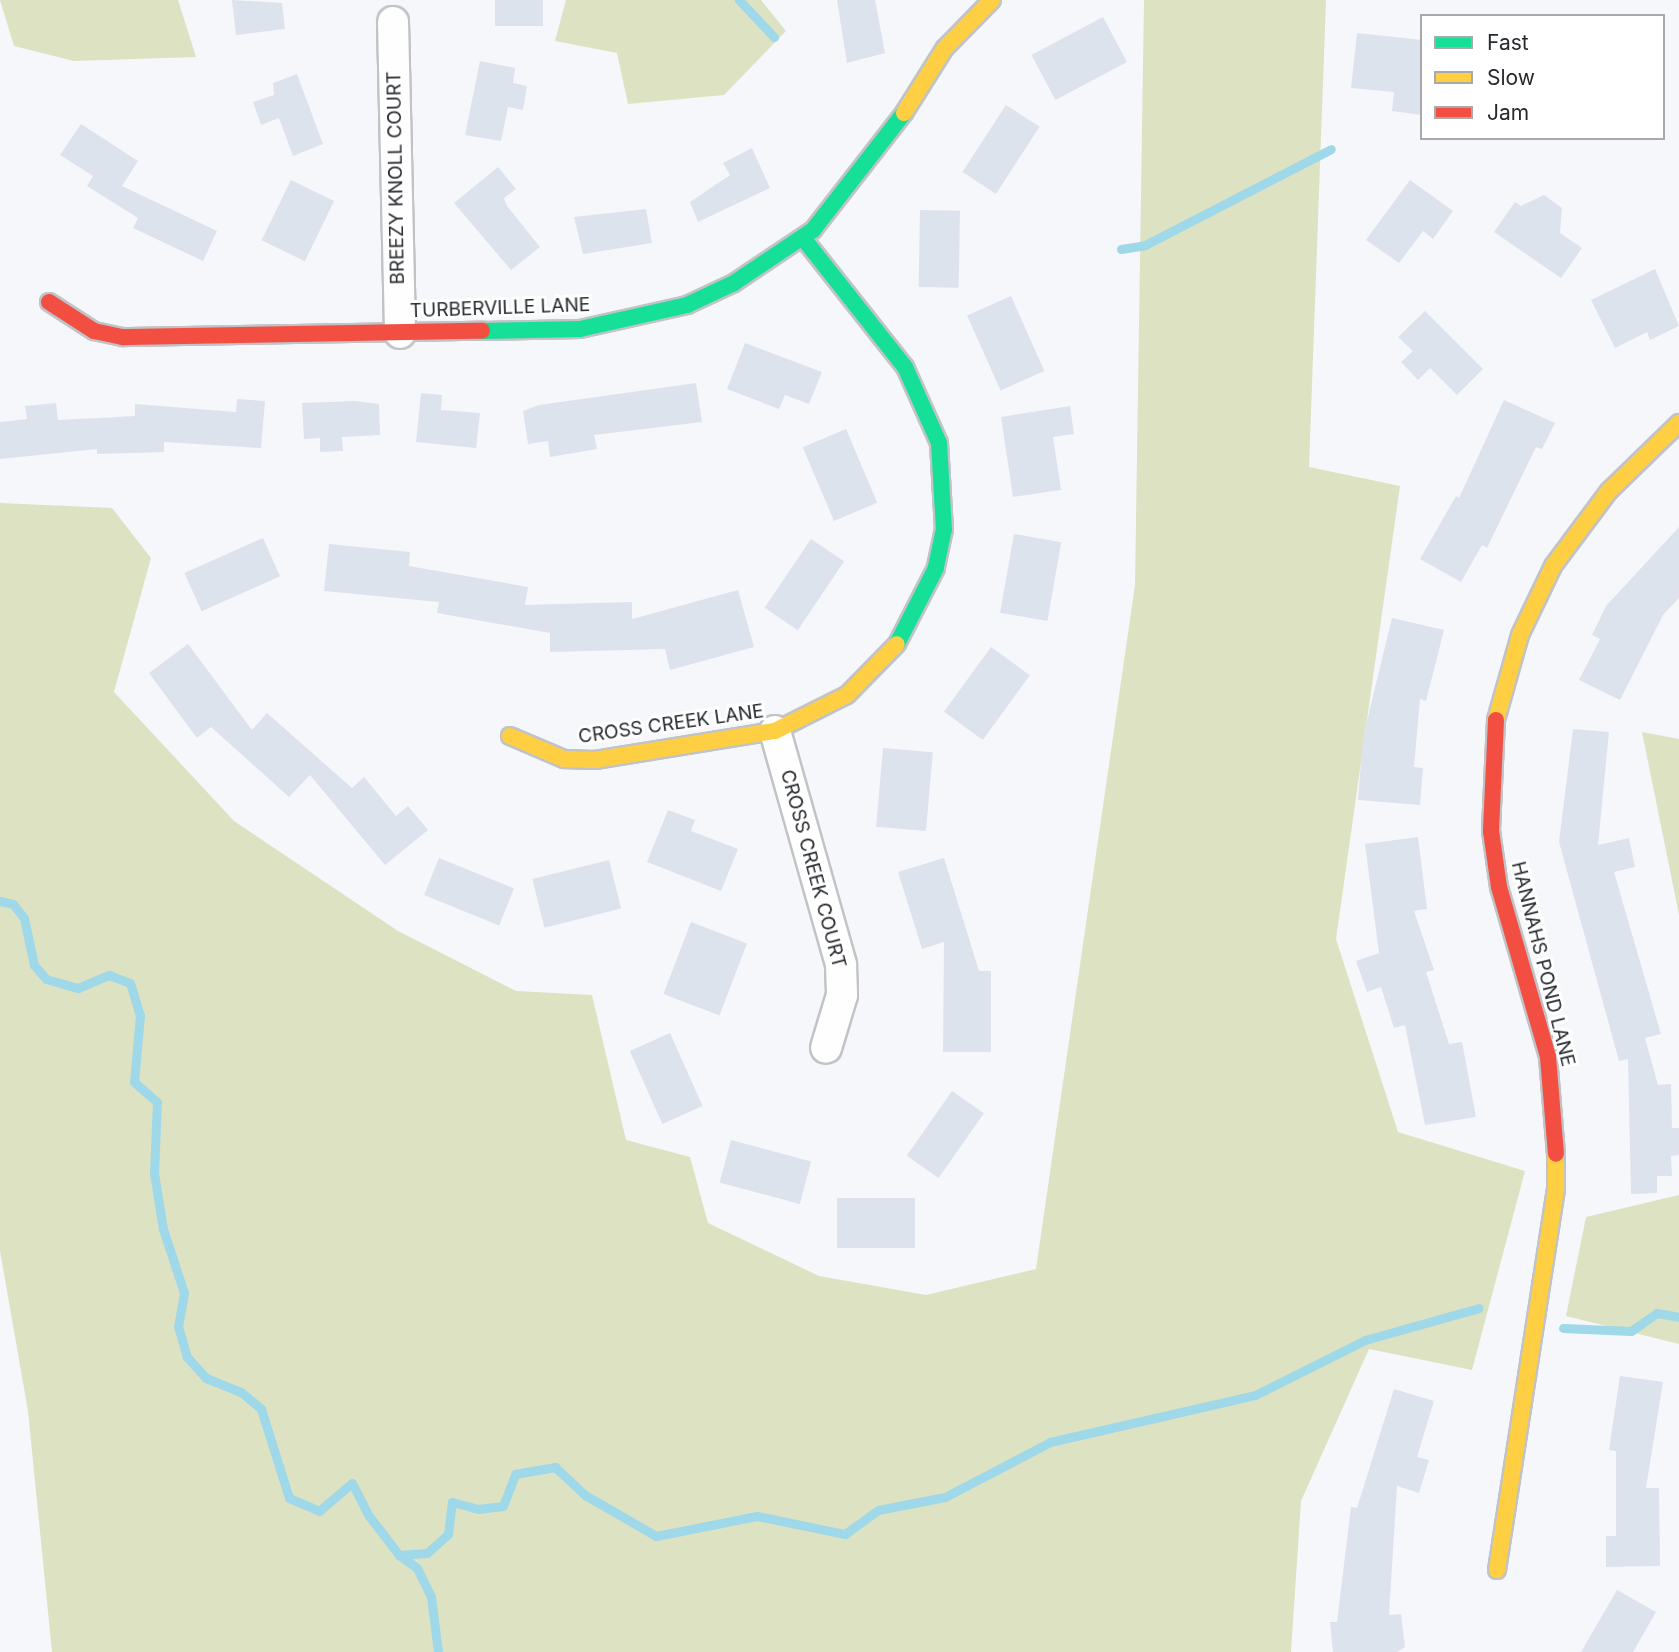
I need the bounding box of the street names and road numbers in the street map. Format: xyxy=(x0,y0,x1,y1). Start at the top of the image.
street label: BREEZY KNOLL COURT xyxy=(383,71,409,285)
street label: TURBERVILLE LANE xyxy=(409,293,591,323)
street label: CROSS CREEK LANE xyxy=(577,700,765,748)
street label: CROSS CREEK COURT xyxy=(776,767,850,971)
street label: HANNAHS POND LANE xyxy=(1507,859,1579,1069)

